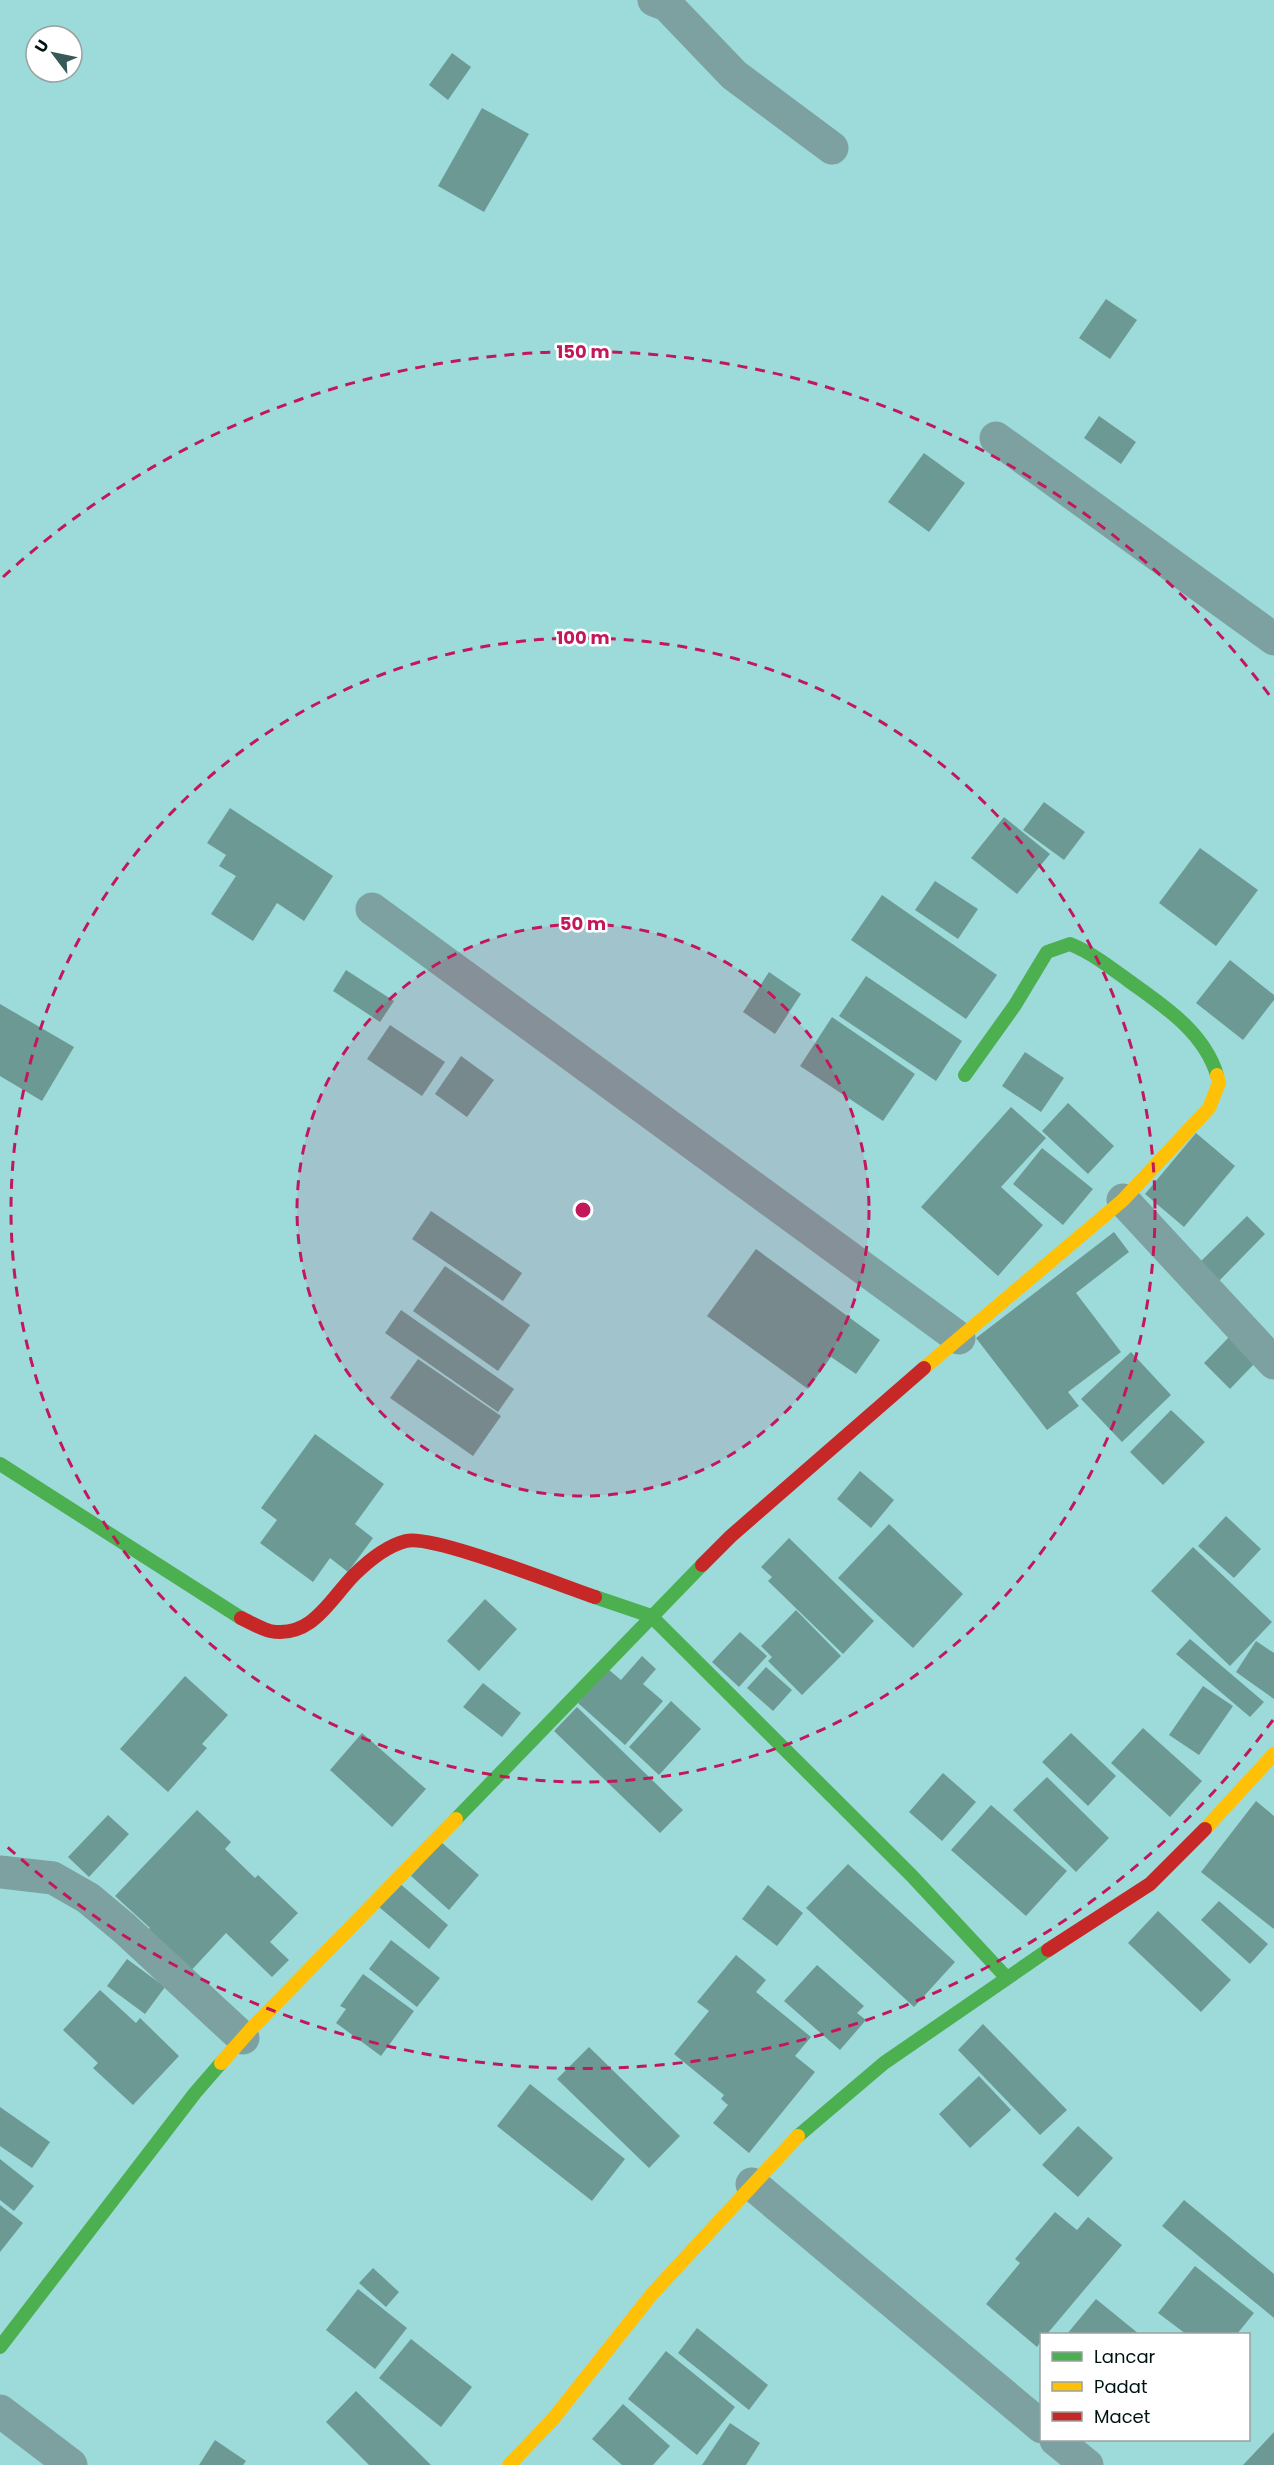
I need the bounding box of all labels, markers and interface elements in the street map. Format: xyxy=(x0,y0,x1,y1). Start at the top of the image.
north arrow xyxy=(24,24,84,84)
text: U xyxy=(29,35,54,57)
text: 150 m xyxy=(556,339,610,364)
text: 100 m xyxy=(556,625,610,650)
text: 50 m xyxy=(560,911,606,936)
centre of rings xyxy=(573,1200,593,1220)
legend xyxy=(1040,2333,1250,2441)
text: Lancar xyxy=(1094,2344,1156,2369)
text: Padat xyxy=(1094,2374,1147,2399)
text: Macet xyxy=(1094,2404,1150,2429)

